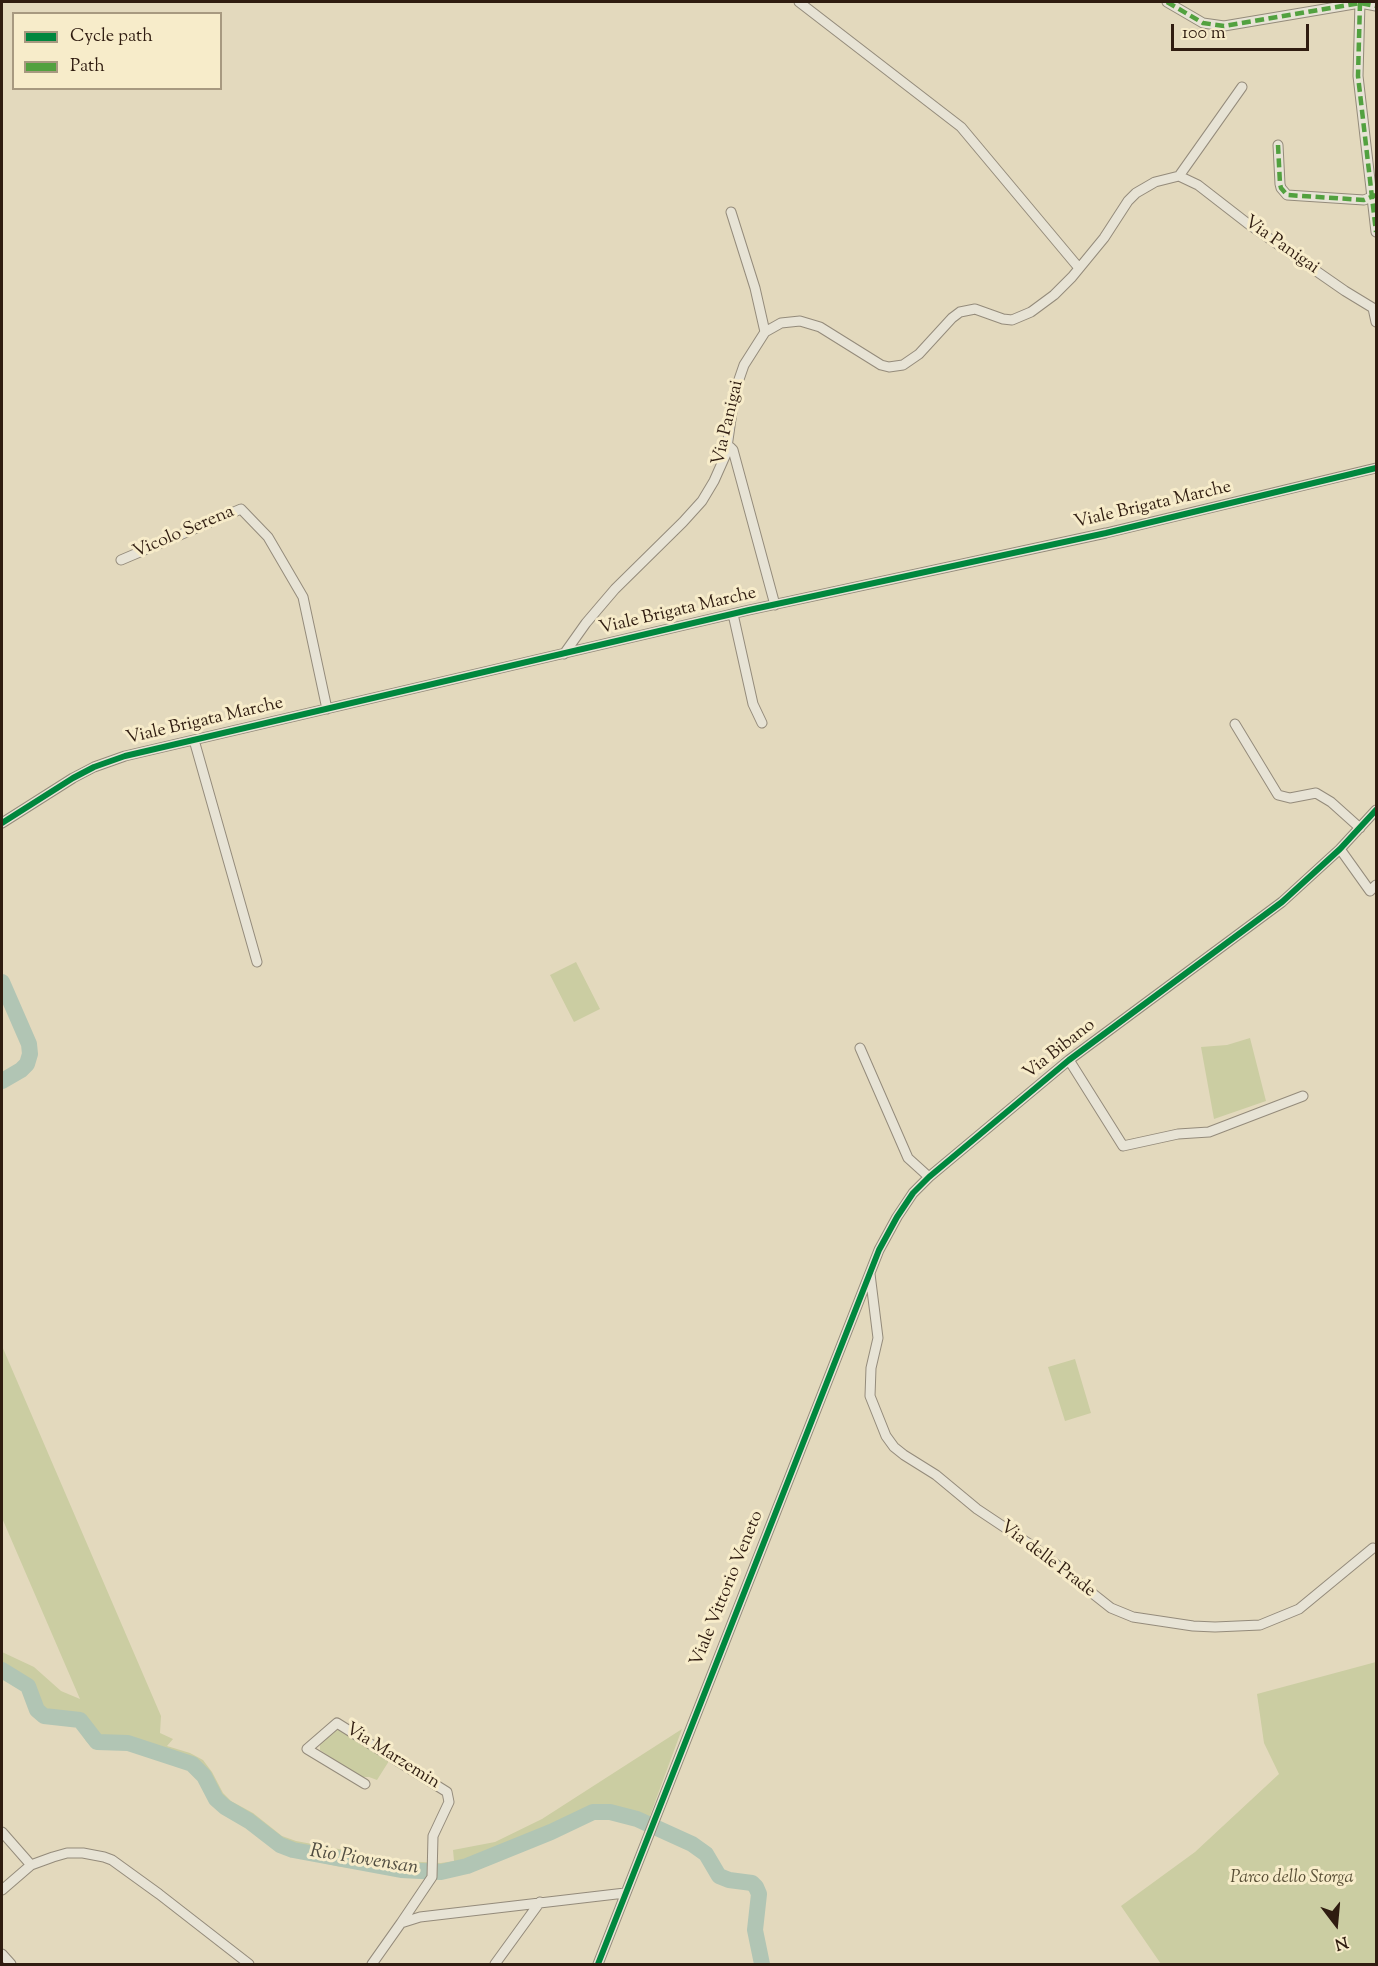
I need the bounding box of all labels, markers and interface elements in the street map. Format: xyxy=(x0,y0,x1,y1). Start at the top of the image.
legend xyxy=(12,12,222,90)
scale bar xyxy=(1174,12,1312,50)
text: 100 m xyxy=(1182,21,1226,47)
text: Cycle path xyxy=(70,24,153,50)
text: Path xyxy=(70,54,105,80)
street label: Via Panigai xyxy=(1239,212,1323,280)
street label: Via Panigai xyxy=(709,378,749,468)
street label: Viale Brigata Marche xyxy=(1072,477,1234,535)
street label: Vicolo Serena xyxy=(130,502,238,564)
street label: Viale Brigata Marche xyxy=(597,583,759,641)
street label: Viale Brigata Marche xyxy=(124,693,286,751)
street label: Via Bibano xyxy=(1020,1015,1100,1085)
street label: Viale Vittorio Veneto xyxy=(687,1508,769,1670)
street label: Via delle Prade xyxy=(995,1517,1099,1603)
street label: Via Marzemin xyxy=(341,1719,443,1795)
water label: Rio Piovensan xyxy=(308,1841,420,1881)
park label: Parco dello Storga xyxy=(1230,1868,1354,1890)
north arrow xyxy=(1306,1894,1366,1954)
text: N xyxy=(1332,1929,1350,1955)

